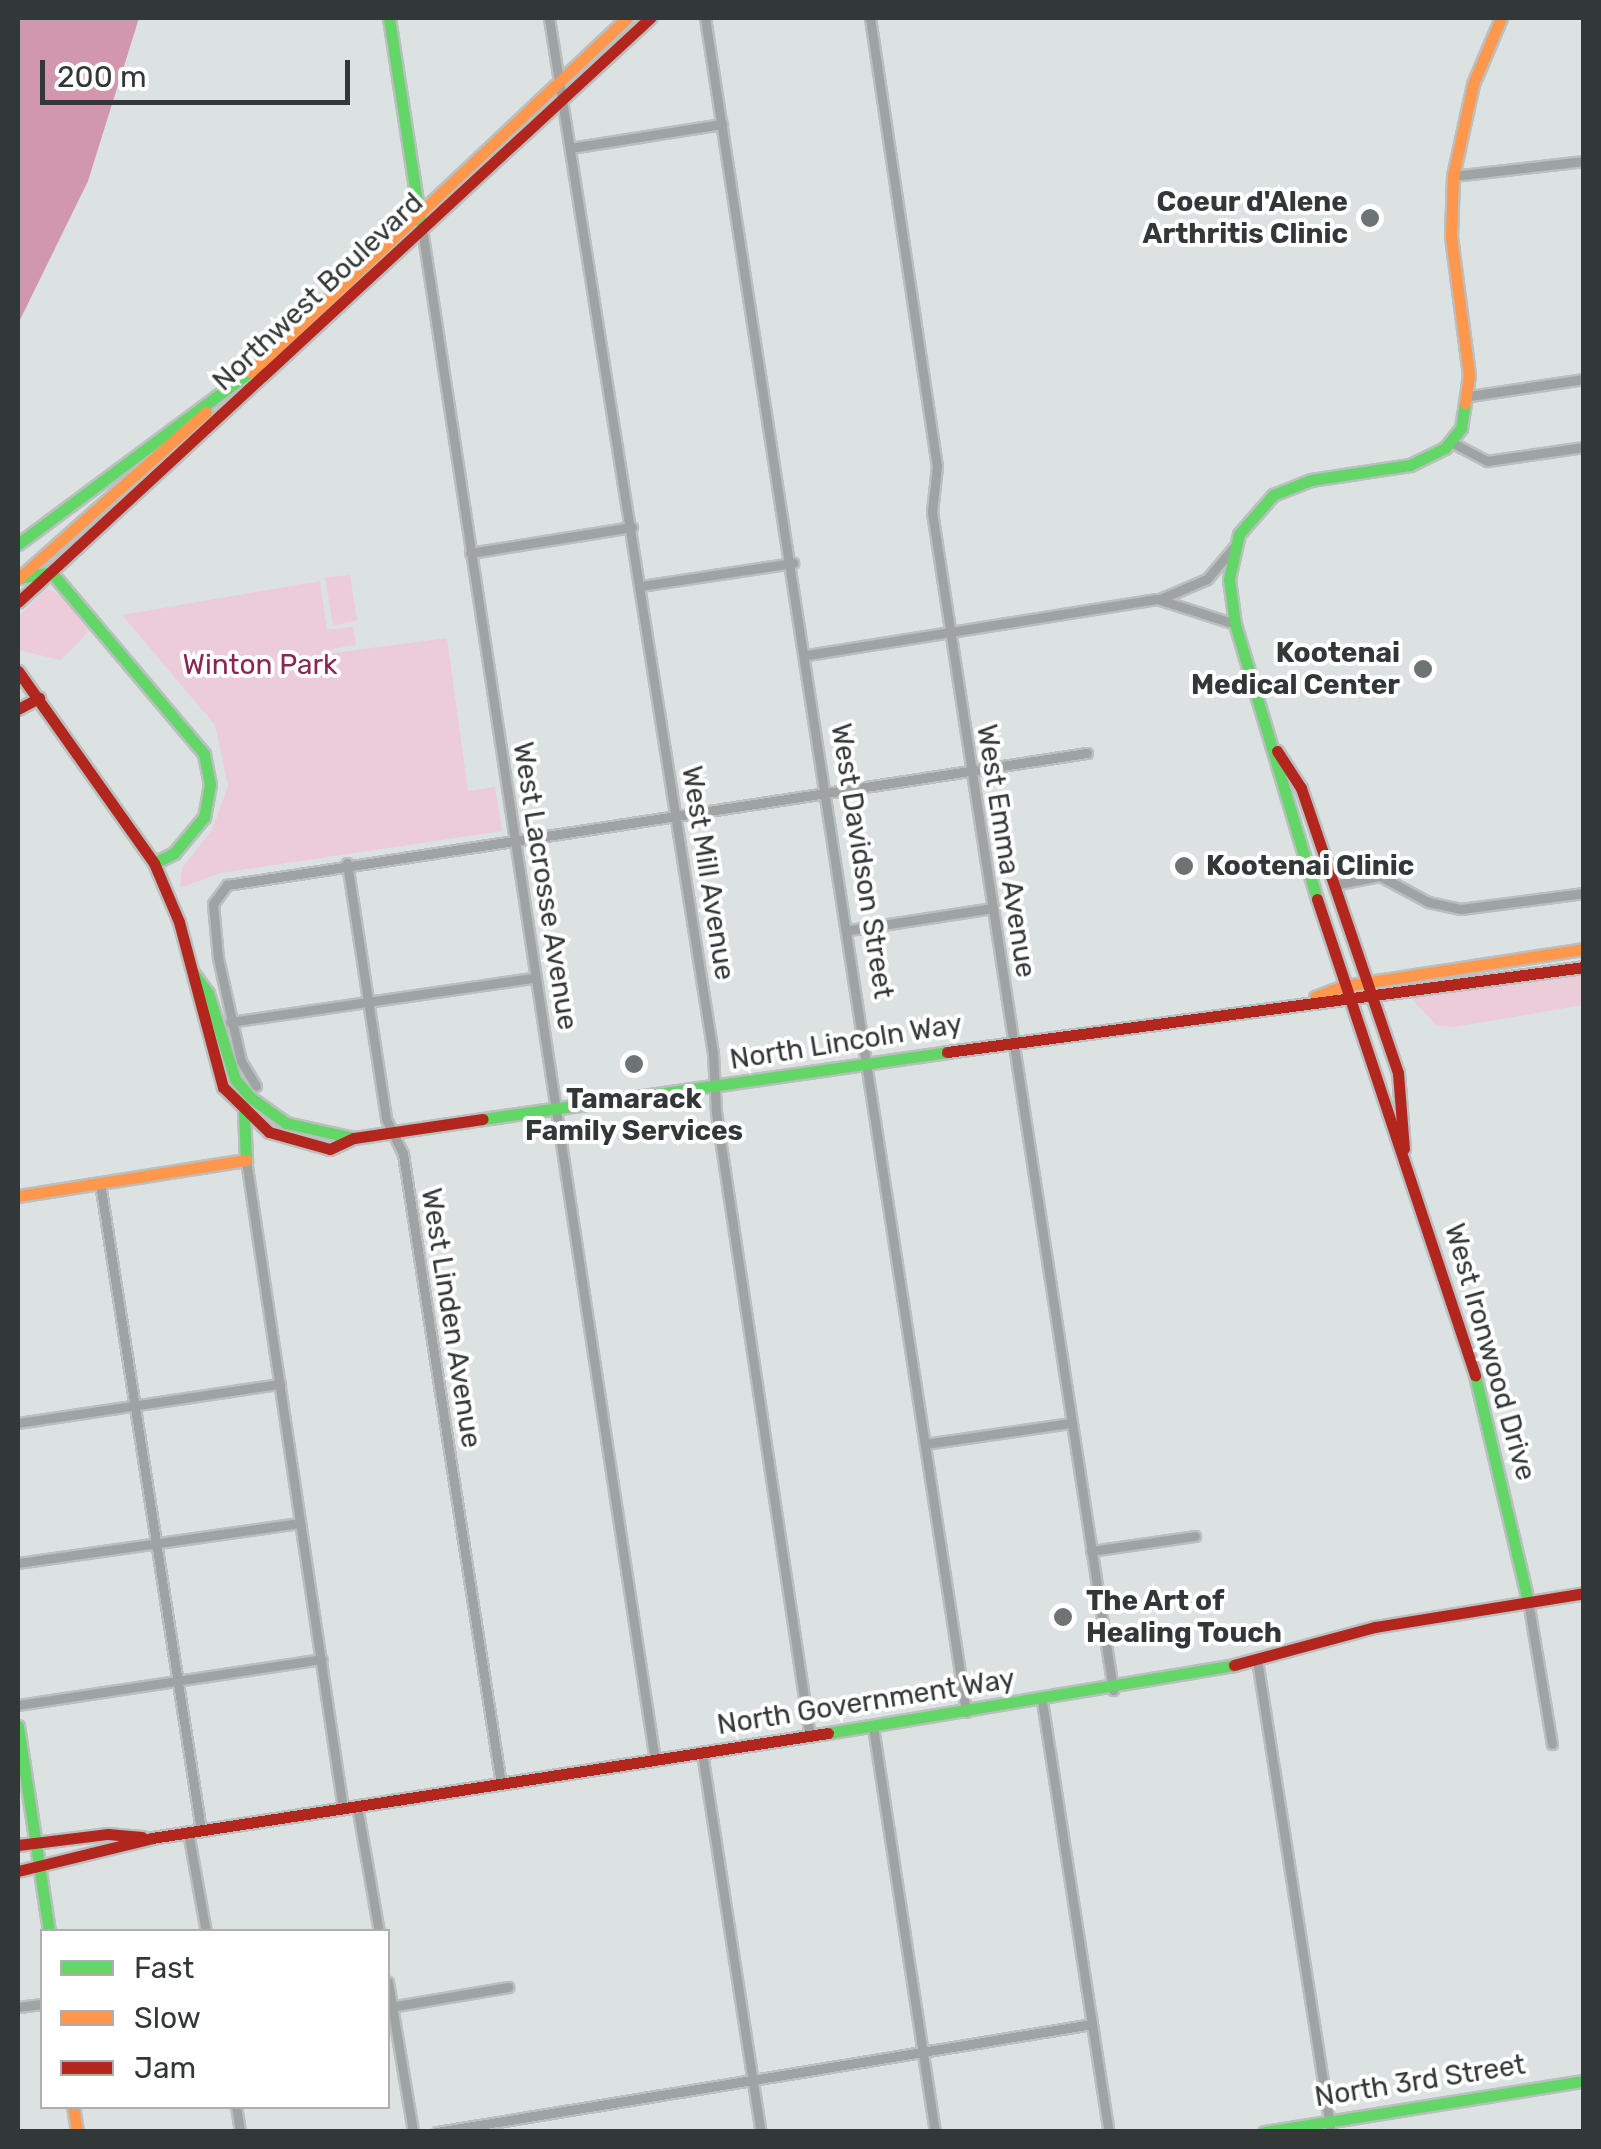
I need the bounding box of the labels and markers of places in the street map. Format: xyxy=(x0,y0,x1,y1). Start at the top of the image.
place label: Coeur d'Alene Arthritis Clinic xyxy=(1143,185,1348,251)
marker: Coeur d'Alene Arthritis Clinic xyxy=(1357,205,1383,231)
place label: Kootenai Medical Center xyxy=(1191,636,1400,702)
marker: Kootenai Medical Center xyxy=(1410,656,1436,682)
place label: Kootenai Clinic xyxy=(1206,849,1414,883)
marker: Kootenai Clinic xyxy=(1171,853,1197,879)
marker: Tamarack Family Services xyxy=(621,1051,647,1077)
place label: Tamarack Family Services xyxy=(525,1082,743,1148)
place label: The Art of Healing Touch xyxy=(1086,1584,1283,1650)
marker: The Art of Healing Touch xyxy=(1050,1604,1076,1630)

